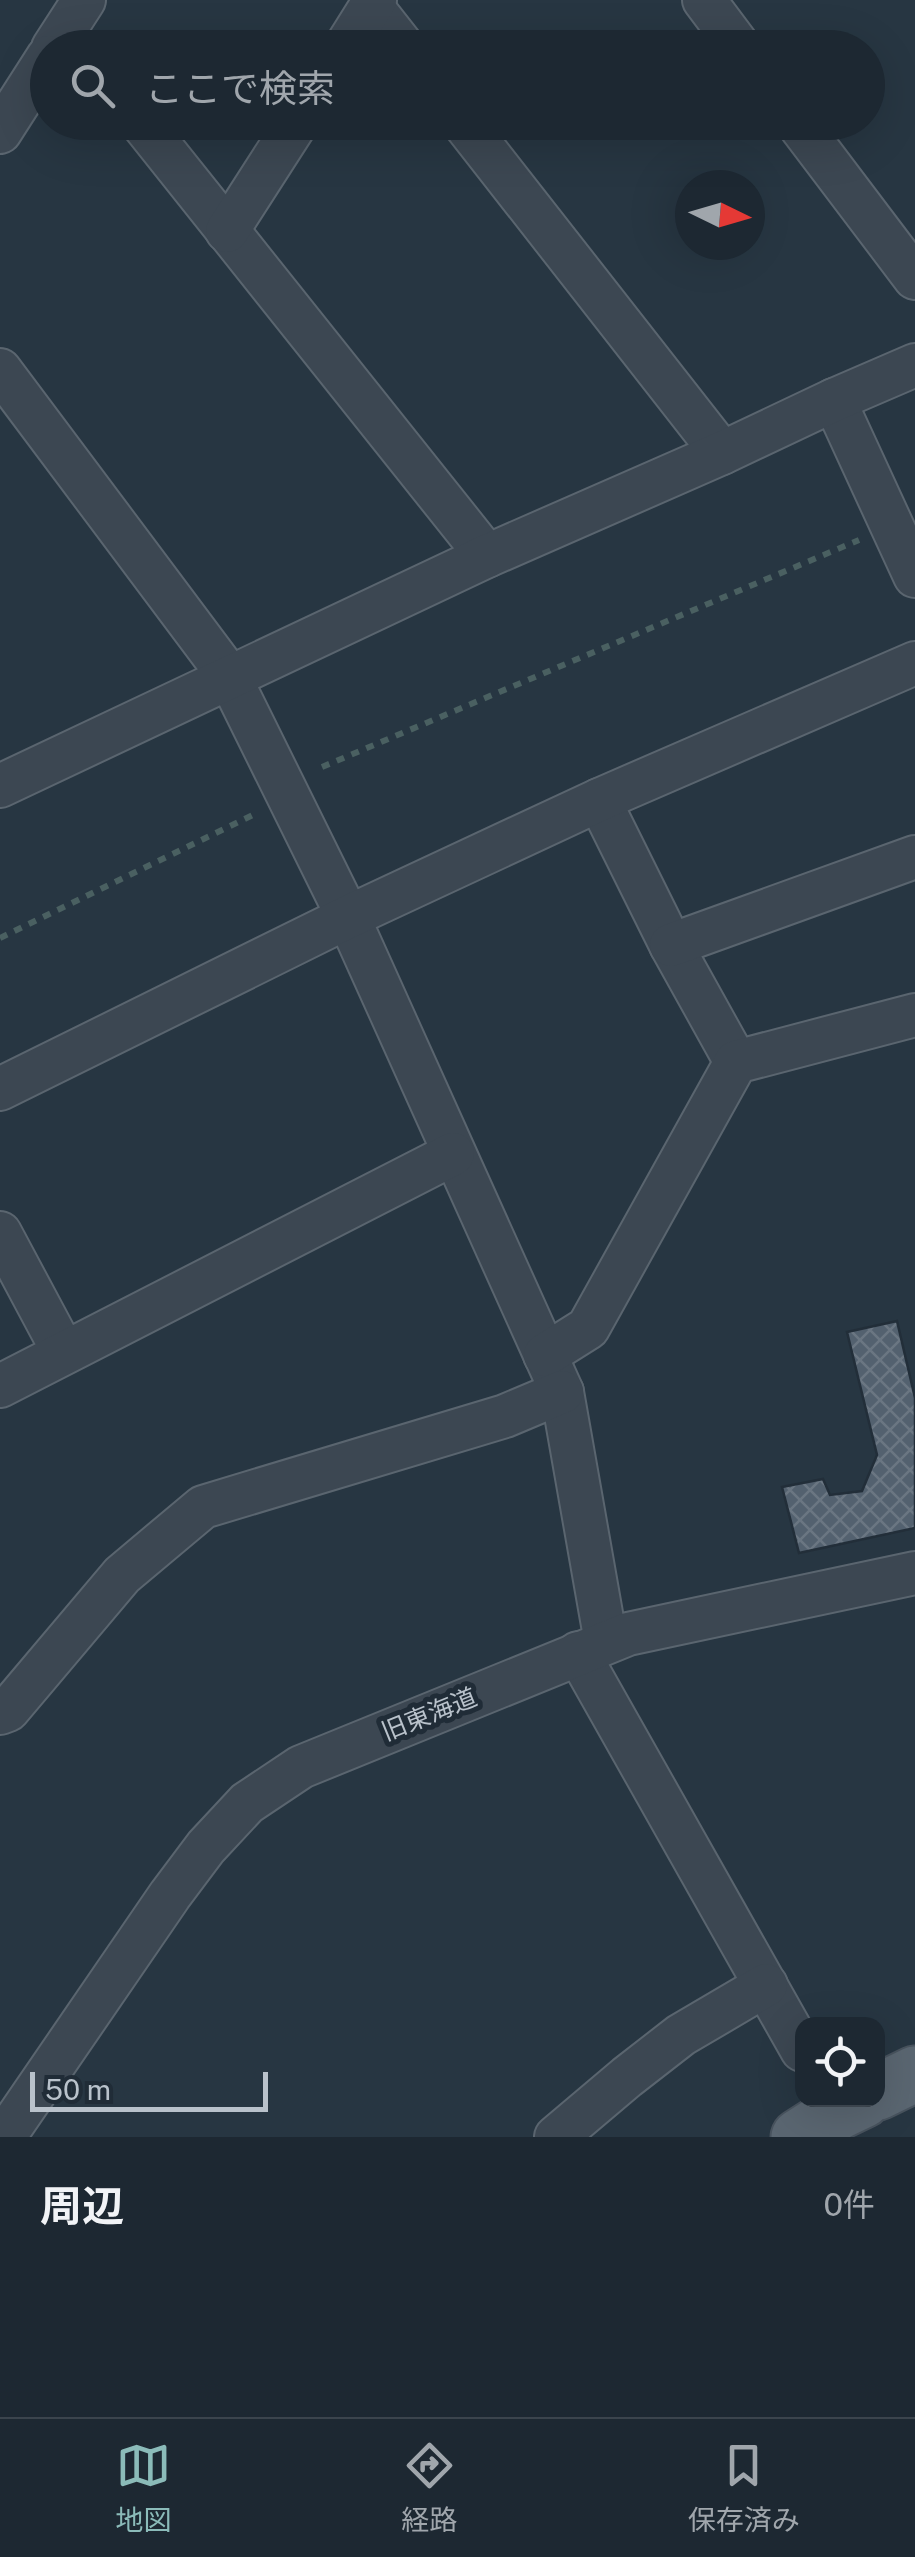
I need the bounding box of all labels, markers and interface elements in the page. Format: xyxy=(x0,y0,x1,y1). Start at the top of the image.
search box xyxy=(30,30,885,140)
icon: search xyxy=(65,58,120,113)
text: ここで検索 xyxy=(145,66,335,111)
north arrow xyxy=(675,170,765,260)
street label: 旧東海道 xyxy=(377,1681,481,1747)
map controls xyxy=(795,2017,885,2107)
button: locate xyxy=(795,2017,885,2107)
scale bar xyxy=(30,2067,268,2112)
text: 50 m xyxy=(45,2073,111,2106)
text: 周辺 xyxy=(40,2181,124,2230)
text: 0件 xyxy=(823,2186,875,2223)
tab: 地図 xyxy=(115,2438,171,2538)
tab: 経路 xyxy=(401,2438,458,2538)
tab: 保存済み xyxy=(688,2438,800,2538)

